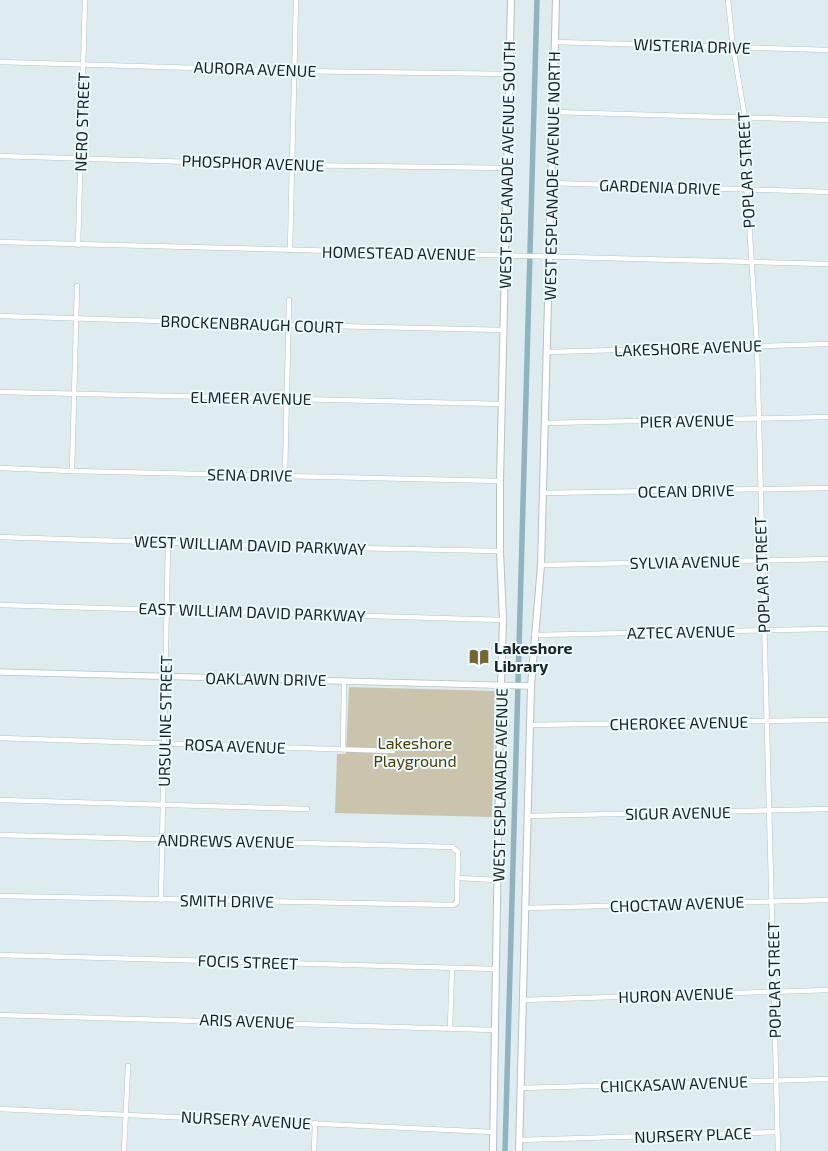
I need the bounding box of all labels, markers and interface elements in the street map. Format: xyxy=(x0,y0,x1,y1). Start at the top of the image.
street label: WISTERIA DRIVE xyxy=(633,34,751,57)
street label: WEST ESPLANADE AVENUE SOUTH xyxy=(495,41,518,289)
street label: WEST ESPLANADE AVENUE NORTH xyxy=(540,51,563,301)
street label: AURORA AVENUE xyxy=(193,57,317,80)
street label: NERO STREET xyxy=(70,72,93,172)
street label: POPLAR STREET xyxy=(733,111,758,229)
street label: PHOSPHOR AVENUE xyxy=(181,151,325,174)
street label: GARDENIA DRIVE xyxy=(599,175,721,198)
street label: HOMESTEAD AVENUE xyxy=(322,242,476,263)
street label: BROCKENBRAUGH COURT xyxy=(160,311,344,336)
street label: LAKESHORE AVENUE xyxy=(614,335,762,360)
street label: ELMEER AVENUE xyxy=(190,387,312,408)
street label: PIER AVENUE xyxy=(639,410,735,431)
street label: SENA DRIVE xyxy=(207,464,293,485)
street label: OCEAN DRIVE xyxy=(637,480,735,501)
street label: POPLAR STREET xyxy=(750,516,773,634)
street label: WEST WILLIAM DAVID PARKWAY xyxy=(134,531,366,558)
street label: SYLVIA AVENUE xyxy=(630,551,741,572)
street label: EAST WILLIAM DAVID PARKWAY xyxy=(138,598,366,625)
street label: AZTEC AVENUE xyxy=(627,621,735,642)
place label: Lakeshore Library xyxy=(494,638,573,676)
library icon: Lakeshore Library xyxy=(468,646,490,668)
street label: URSULINE STREET xyxy=(154,655,175,787)
street label: OAKLAWN DRIVE xyxy=(205,668,327,689)
street label: WEST ESPLANADE AVENUE xyxy=(488,688,511,882)
street label: CHEROKEE AVENUE xyxy=(609,712,749,733)
park label: Lakeshore Playground xyxy=(373,733,457,770)
street label: ROSA AVENUE xyxy=(184,734,286,757)
street label: SIGUR AVENUE xyxy=(625,802,731,823)
street label: ANDREWS AVENUE xyxy=(157,830,295,851)
street label: SMITH DRIVE xyxy=(180,890,274,911)
street label: CHOCTAW AVENUE xyxy=(609,892,745,915)
street label: POPLAR STREET xyxy=(763,922,784,1038)
street label: FOCIS STREET xyxy=(197,950,299,973)
street label: HURON AVENUE xyxy=(618,983,734,1006)
street label: ARIS AVENUE xyxy=(199,1009,295,1032)
street label: CHICKASAW AVENUE xyxy=(600,1071,748,1096)
street label: NURSERY AVENUE xyxy=(180,1107,312,1132)
street label: NURSERY PLACE xyxy=(634,1123,752,1146)

